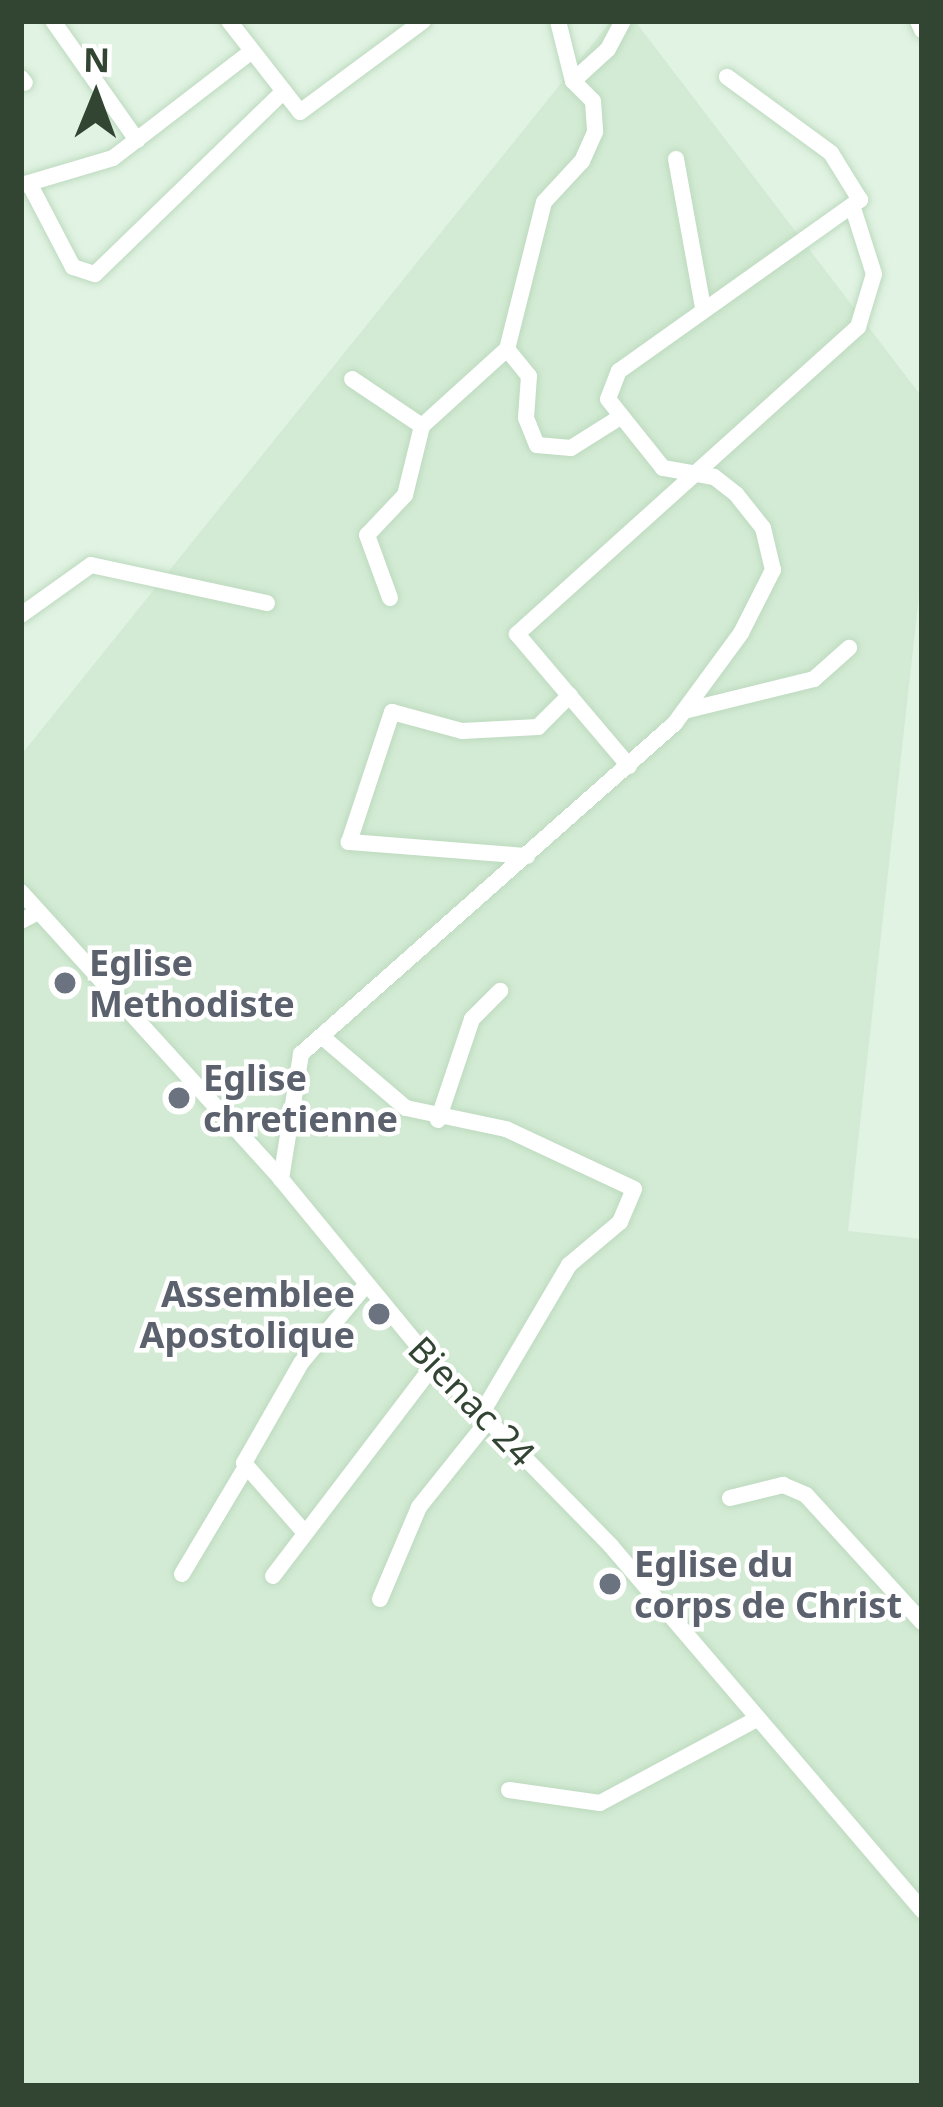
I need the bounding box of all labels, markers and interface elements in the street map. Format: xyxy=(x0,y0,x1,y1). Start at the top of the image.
north arrow xyxy=(36,36,156,156)
text: N xyxy=(83,37,110,82)
place label: Eglise Methodiste xyxy=(89,940,295,1025)
marker: Eglise Methodiste xyxy=(52,970,78,996)
place label: Eglise chretienne xyxy=(203,1055,398,1140)
marker: Eglise chretienne xyxy=(166,1085,192,1111)
place label: Assemblee Apostolique xyxy=(140,1271,355,1356)
marker: Assemblee Apostolique xyxy=(366,1301,392,1327)
street label: Bienac 24 xyxy=(400,1327,544,1475)
place label: Eglise du corps de Christ xyxy=(634,1541,902,1626)
marker: Eglise du corps de Christ xyxy=(597,1571,623,1597)

